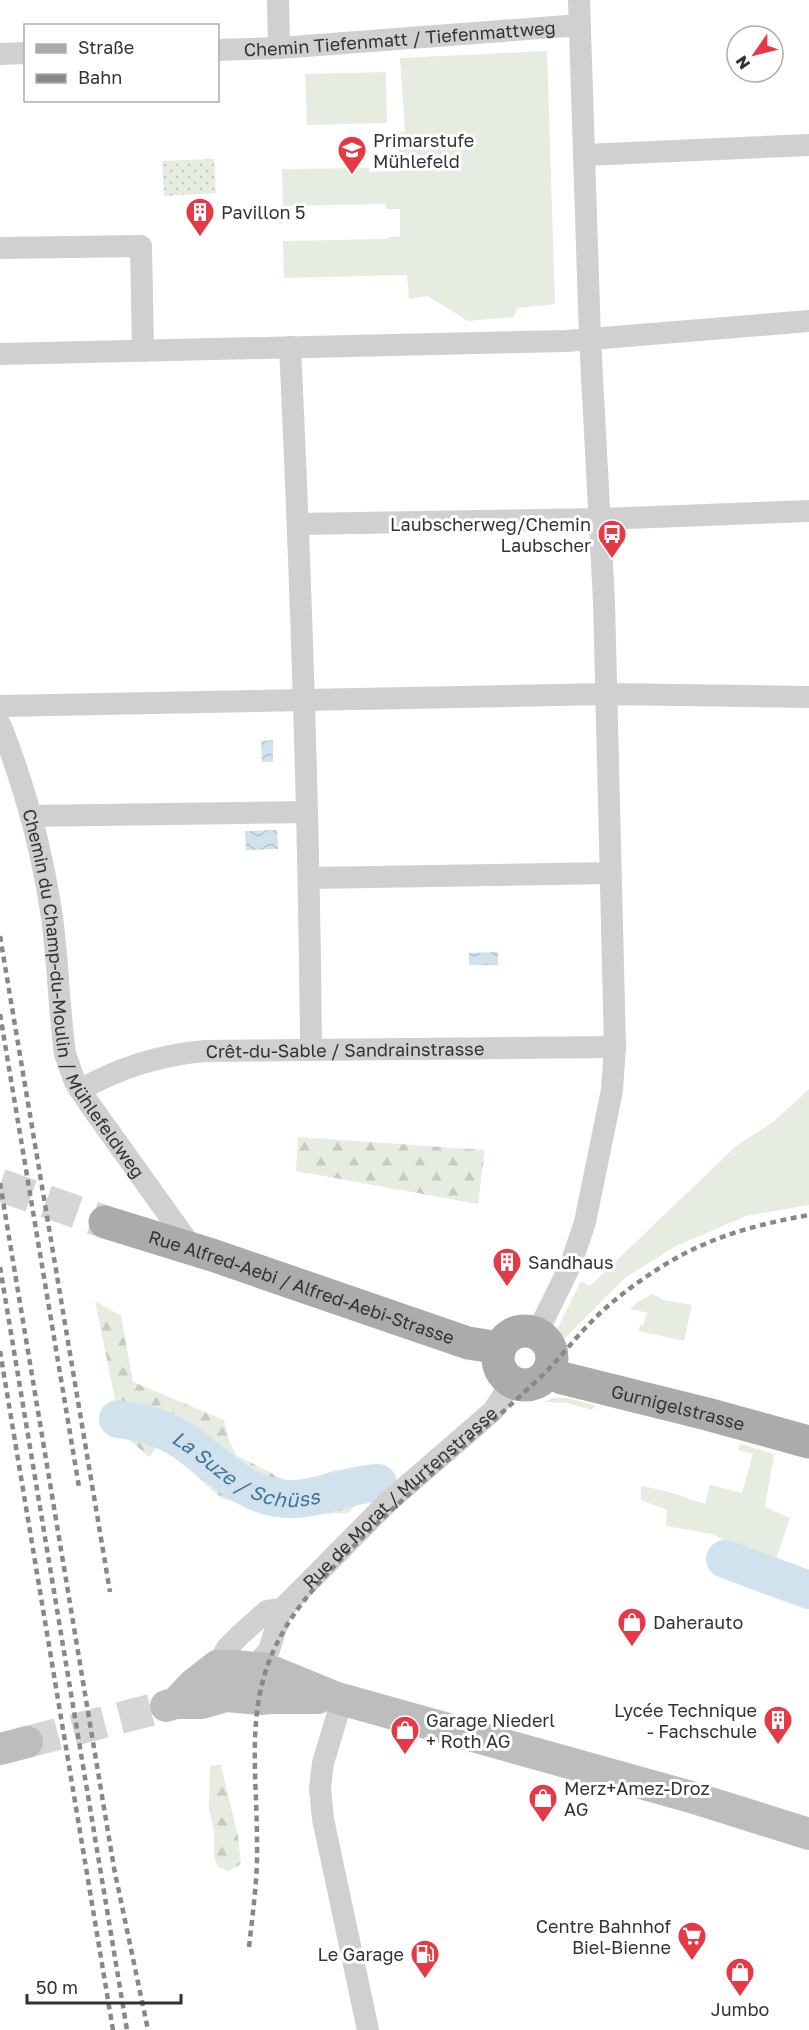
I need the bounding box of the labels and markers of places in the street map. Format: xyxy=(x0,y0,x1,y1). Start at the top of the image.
place label: Primarstufe Mühlefeld xyxy=(373,129,474,172)
school or university icon: Primarstufe Mühlefeld xyxy=(336,134,368,176)
building icon: Pavillon 5 xyxy=(184,196,216,238)
place label: Pavillon 5 xyxy=(221,201,305,223)
place label: Laubscherweg/Chemin Laubscher xyxy=(390,513,591,556)
bus stop icon: Laubscherweg/Chemin Laubscher xyxy=(596,518,628,560)
building icon: Sandhaus xyxy=(491,1246,523,1288)
place label: Sandhaus xyxy=(528,1251,614,1273)
shop icon: Daherauto xyxy=(616,1606,648,1648)
place label: Daherauto xyxy=(653,1611,743,1633)
place label: Lycée Technique - Fachschule xyxy=(614,1699,757,1742)
building icon: Lycée Technique - Fachschule xyxy=(762,1704,794,1746)
place label: Garage Niederl + Roth AG xyxy=(426,1709,555,1752)
shop icon: Garage Niederl + Roth AG xyxy=(389,1714,421,1756)
place label: Merz+Amez-Droz AG xyxy=(564,1777,710,1820)
shop icon: Merz+Amez-Droz AG xyxy=(527,1782,559,1824)
place label: Centre Bahnhof Biel-Bienne xyxy=(536,1915,671,1958)
supermarket icon: Centre Bahnhof Biel-Bienne xyxy=(676,1920,708,1962)
fuel station icon: Le Garage xyxy=(409,1938,441,1980)
place label: Le Garage xyxy=(318,1943,404,1965)
shop icon: Jumbo xyxy=(724,1956,756,1998)
place label: Jumbo xyxy=(711,1998,769,2020)

